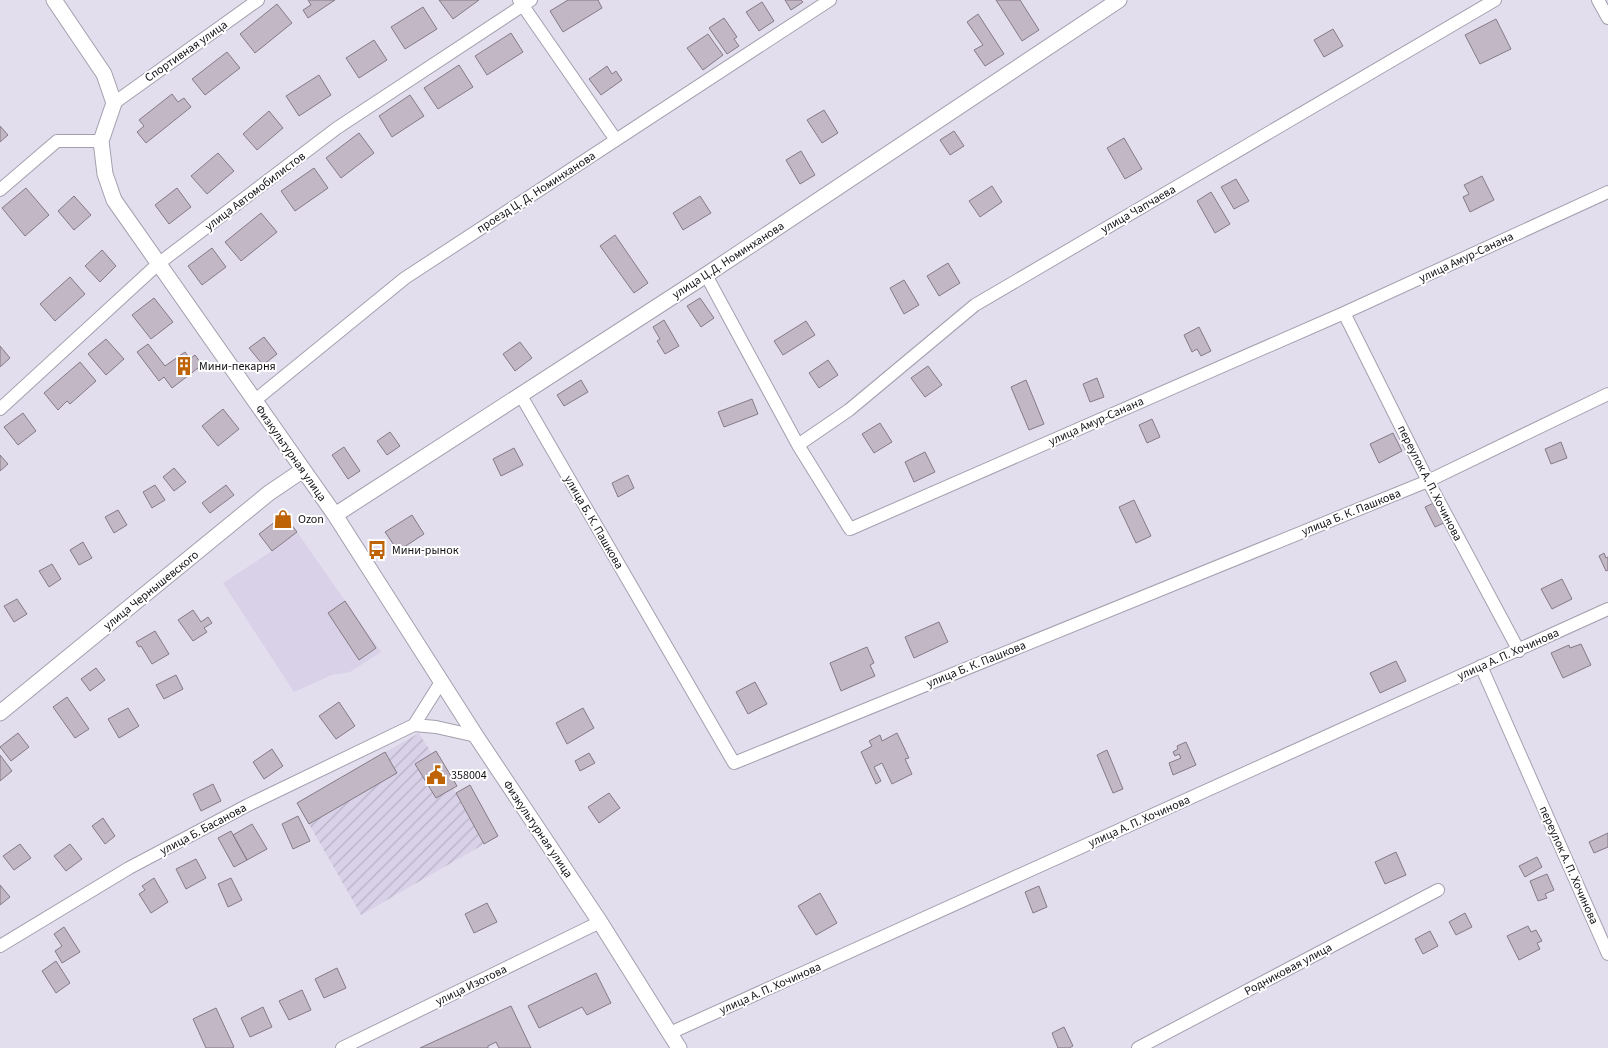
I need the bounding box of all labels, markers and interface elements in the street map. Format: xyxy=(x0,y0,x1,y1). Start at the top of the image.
street label: Спортивная улица xyxy=(141,16,231,86)
street label: улица Автомобилистов xyxy=(201,148,309,235)
street label: проезд Ц. Д. Номинханова xyxy=(473,148,599,237)
street label: улица Чапчаева xyxy=(1098,181,1179,238)
street label: улица Ц.Д. Номинханова xyxy=(669,218,788,303)
street label: улица Амур-Санана xyxy=(1416,228,1516,287)
building icon: Мини-пекарня xyxy=(173,355,195,377)
place label: Мини-пекарня xyxy=(199,358,276,375)
street label: улица Амур-Санана xyxy=(1046,393,1147,450)
street label: Физкультурная улица xyxy=(251,402,330,505)
street label: переулок А. П. Хочинова xyxy=(1393,422,1466,544)
street label: улица Б. К. Пашкова xyxy=(560,472,627,572)
street label: улица Б. К. Пашкова xyxy=(1299,485,1403,540)
shop icon: Ozon xyxy=(272,508,294,530)
place label: Ozon xyxy=(298,511,324,528)
bus stop icon: Мини-рынок xyxy=(366,539,388,561)
place label: Мини-рынок xyxy=(392,542,459,559)
street label: улица Чернышевского xyxy=(100,547,203,634)
street label: улица А. П. Хочинова xyxy=(1455,624,1562,685)
street label: улица Б. К. Пашкова xyxy=(924,637,1028,692)
public building icon: 358004 xyxy=(425,764,447,786)
place label: 358004 xyxy=(451,767,487,784)
street label: Физкультурная улица xyxy=(499,777,577,881)
street label: улица А. П. Хочинова xyxy=(1086,791,1193,852)
street label: улица Б. Басанова xyxy=(157,799,250,859)
street label: переулок А. П. Хочинова xyxy=(1535,803,1602,927)
street label: Родниковая улица xyxy=(1241,939,1335,1000)
street label: улица А. П. Хочинова xyxy=(717,958,824,1019)
street label: улица Изотова xyxy=(433,961,510,1010)

